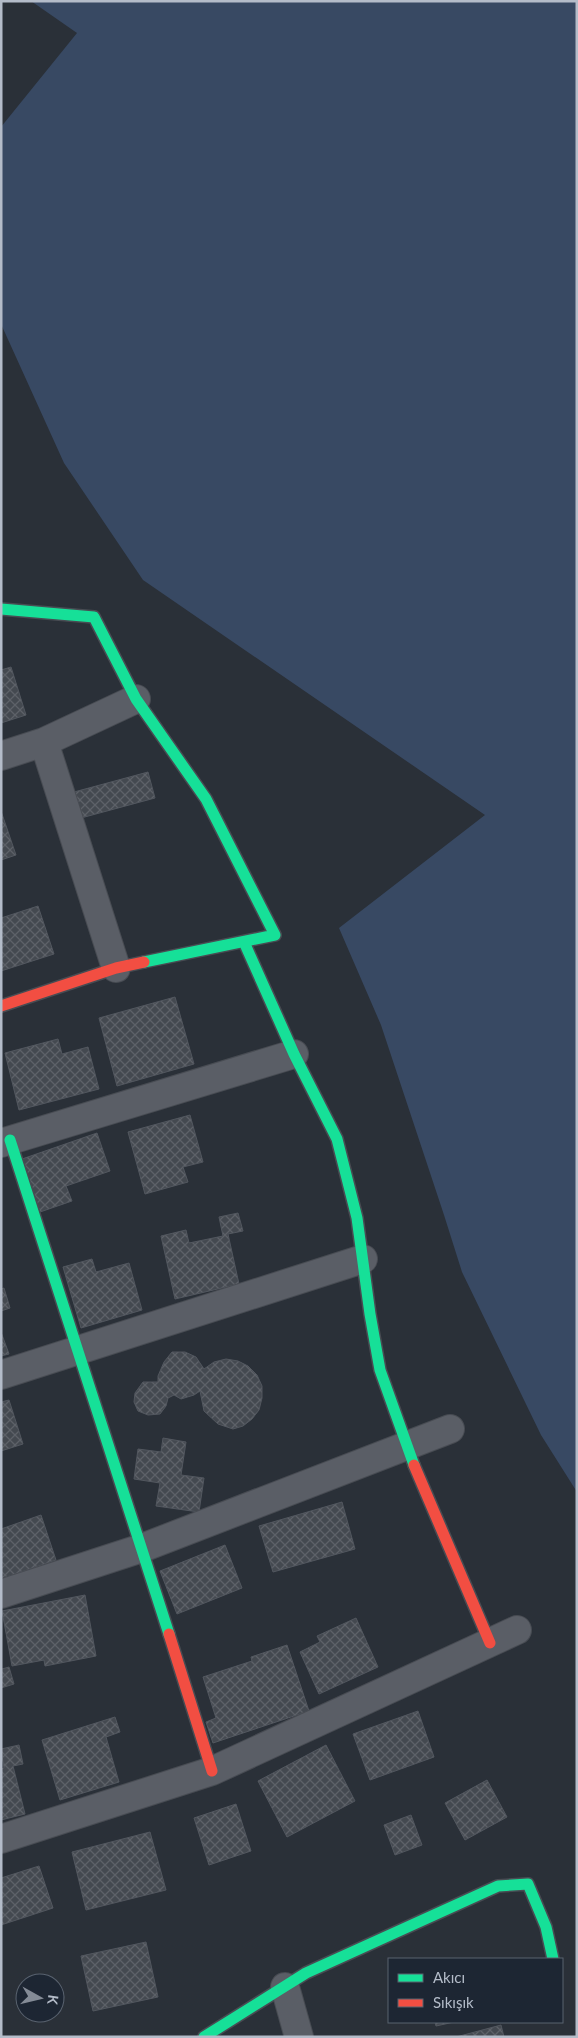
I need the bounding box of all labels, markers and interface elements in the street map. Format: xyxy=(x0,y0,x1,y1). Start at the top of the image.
legend xyxy=(388,1958,563,2023)
text: Akıcı xyxy=(433,1968,465,1986)
north arrow xyxy=(15,1973,65,2023)
text: Sıkışık xyxy=(433,1993,474,2011)
text: K xyxy=(44,1994,62,2006)

